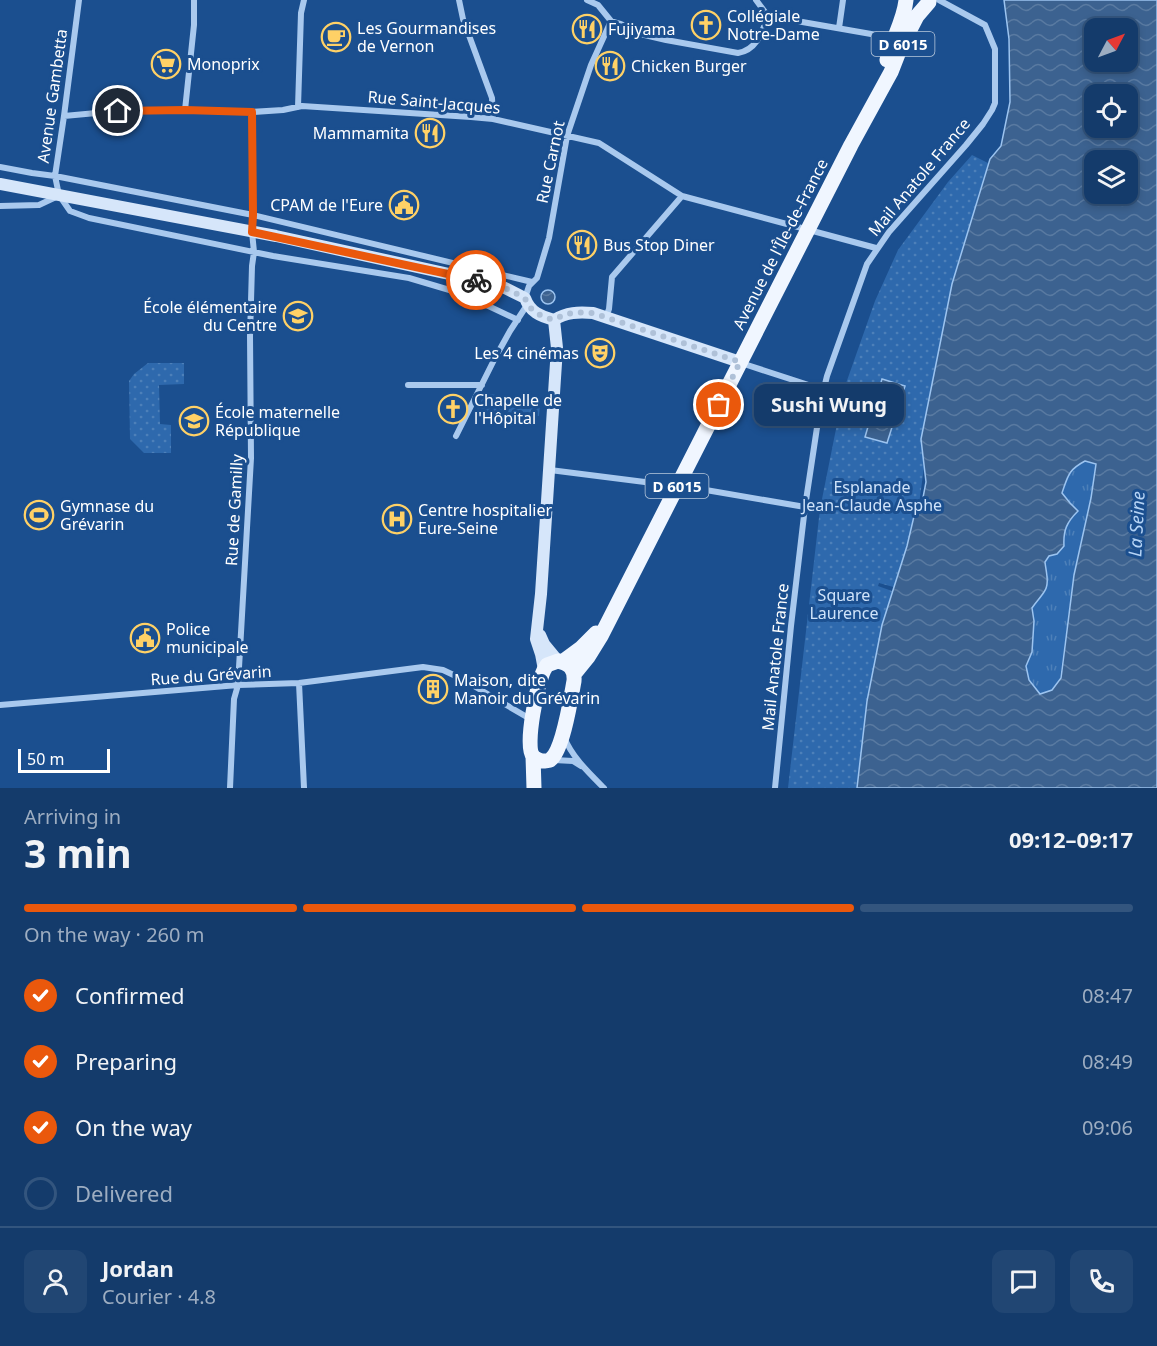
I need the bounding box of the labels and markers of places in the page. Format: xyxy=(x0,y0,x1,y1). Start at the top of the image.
place label: Collégiale Notre-Dame xyxy=(727,5,820,45)
church icon: Collégiale Notre-Dame xyxy=(690,9,722,41)
restaurant icon: Fujiyama xyxy=(571,13,603,45)
place label: Les Gourmandises de Vernon xyxy=(357,17,496,57)
place label: Fujiyama xyxy=(608,18,676,40)
cafe icon: Les Gourmandises de Vernon xyxy=(320,21,352,53)
supermarket icon: Monoprix xyxy=(150,48,182,80)
restaurant icon: Chicken Burger xyxy=(594,50,626,82)
place label: Monoprix xyxy=(187,53,260,75)
place label: Chicken Burger xyxy=(631,55,747,77)
pin xyxy=(92,85,143,136)
restaurant icon: Mammamita xyxy=(414,117,446,149)
place label: Mammamita xyxy=(313,122,409,144)
public building icon: CPAM de l'Eure xyxy=(388,189,420,221)
place label: CPAM de l'Eure xyxy=(270,194,383,216)
restaurant icon: Bus Stop Diner xyxy=(566,229,598,261)
place label: Bus Stop Diner xyxy=(603,234,715,256)
place label: École élémentaire du Centre xyxy=(143,296,277,336)
school or university icon: École élémentaire du Centre xyxy=(282,300,314,332)
theatre icon: Les 4 cinémas xyxy=(584,337,616,369)
place label: Les 4 cinémas xyxy=(474,342,579,364)
pin xyxy=(693,379,744,430)
callout: Sushi Wung xyxy=(755,384,905,426)
place label: Chapelle de l'Hôpital xyxy=(474,389,562,429)
church icon: Chapelle de l'Hôpital xyxy=(437,393,469,425)
place label: École maternelle République xyxy=(215,401,340,441)
school or university icon: École maternelle République xyxy=(178,405,210,437)
place label: Gymnase du Grévarin xyxy=(60,495,154,535)
sports icon: Gymnase du Grévarin xyxy=(23,499,55,531)
place label: Centre hospitalier Eure-Seine xyxy=(418,499,553,539)
hospital icon: Centre hospitalier Eure-Seine xyxy=(381,503,413,535)
place label: Police municipale xyxy=(166,618,249,658)
public building icon: Police municipale xyxy=(129,622,161,654)
place label: Maison, dite Manoir du Grévarin xyxy=(454,669,600,709)
building icon: Maison, dite Manoir du Grévarin xyxy=(417,673,449,705)

